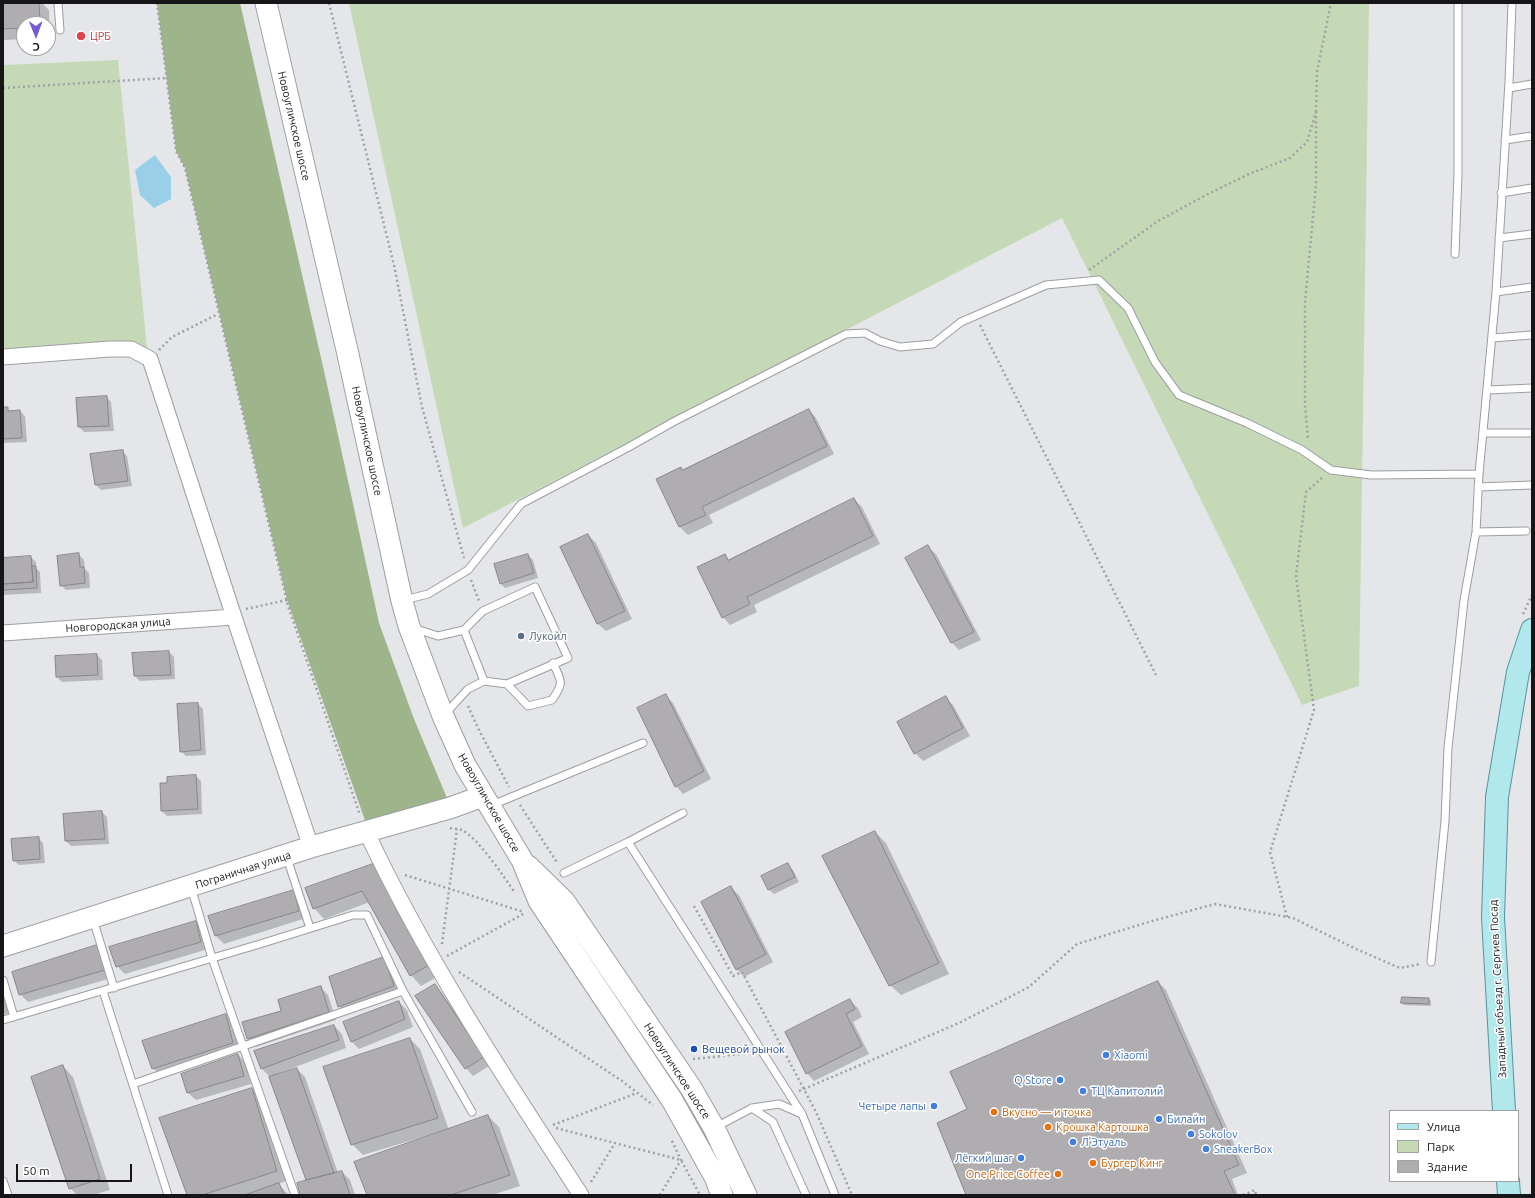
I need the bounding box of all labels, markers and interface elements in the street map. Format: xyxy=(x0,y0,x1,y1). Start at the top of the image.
north arrow xyxy=(16,16,56,56)
place label: ЦРБ xyxy=(90,29,111,43)
marker: ЦРБ xyxy=(75,30,87,42)
text: С xyxy=(33,41,40,53)
street label: Новоугличское шоссе xyxy=(275,70,313,182)
street label: Новоугличское шоссе xyxy=(349,385,385,497)
street label: Новгородская улица xyxy=(65,615,171,635)
place label: Лукойл xyxy=(529,629,567,643)
marker: Лукойл xyxy=(516,631,526,641)
street label: Новоугличское шоссе xyxy=(455,751,523,855)
street label: Пограничная улица xyxy=(193,848,293,892)
street label: Западный объезд г. Сергиев Посад xyxy=(1487,900,1509,1078)
street label: Новоугличское шоссе xyxy=(641,1020,713,1122)
place label: Вещевой рынок xyxy=(702,1042,785,1056)
marker: Вещевой рынок xyxy=(689,1044,699,1054)
place label: Xiaomi xyxy=(1114,1048,1148,1062)
marker: Xiaomi xyxy=(1101,1050,1111,1060)
place label: Q Store xyxy=(1014,1073,1052,1087)
marker: Q Store xyxy=(1055,1075,1065,1085)
place label: ТЦ Капитолий xyxy=(1091,1084,1163,1098)
marker: ТЦ Капитолий xyxy=(1078,1086,1088,1096)
place label: Четыре лапы xyxy=(858,1099,926,1113)
marker: Четыре лапы xyxy=(929,1101,939,1111)
place label: Вкусно — и точка xyxy=(1002,1105,1091,1119)
marker: Вкусно — и точка xyxy=(989,1107,999,1117)
legend xyxy=(1389,1110,1519,1182)
place label: Билайн xyxy=(1167,1112,1205,1126)
marker: Билайн xyxy=(1154,1114,1164,1124)
place label: Крошка Картошка xyxy=(1056,1120,1149,1134)
text: Улица xyxy=(1427,1120,1460,1133)
marker: Крошка Картошка xyxy=(1043,1122,1053,1132)
place label: Sokolov xyxy=(1199,1127,1238,1141)
marker: Sokolov xyxy=(1186,1129,1196,1139)
place label: Л'Этуаль xyxy=(1081,1135,1126,1149)
marker: Л'Этуаль xyxy=(1068,1137,1078,1147)
text: Парк xyxy=(1427,1140,1455,1153)
place label: SneakerBox xyxy=(1214,1142,1272,1156)
marker: SneakerBox xyxy=(1201,1144,1211,1154)
place label: Лёгкий шаг xyxy=(955,1151,1013,1165)
marker: Лёгкий шаг xyxy=(1016,1153,1026,1163)
scale bar xyxy=(18,1156,134,1182)
place label: Бургер Кинг xyxy=(1101,1156,1163,1170)
marker: Бургер Кинг xyxy=(1088,1158,1098,1168)
text: Здание xyxy=(1427,1160,1468,1173)
text: 50 m xyxy=(23,1164,50,1177)
place label: One Price Coffee xyxy=(966,1167,1050,1181)
marker: One Price Coffee xyxy=(1053,1169,1063,1179)

